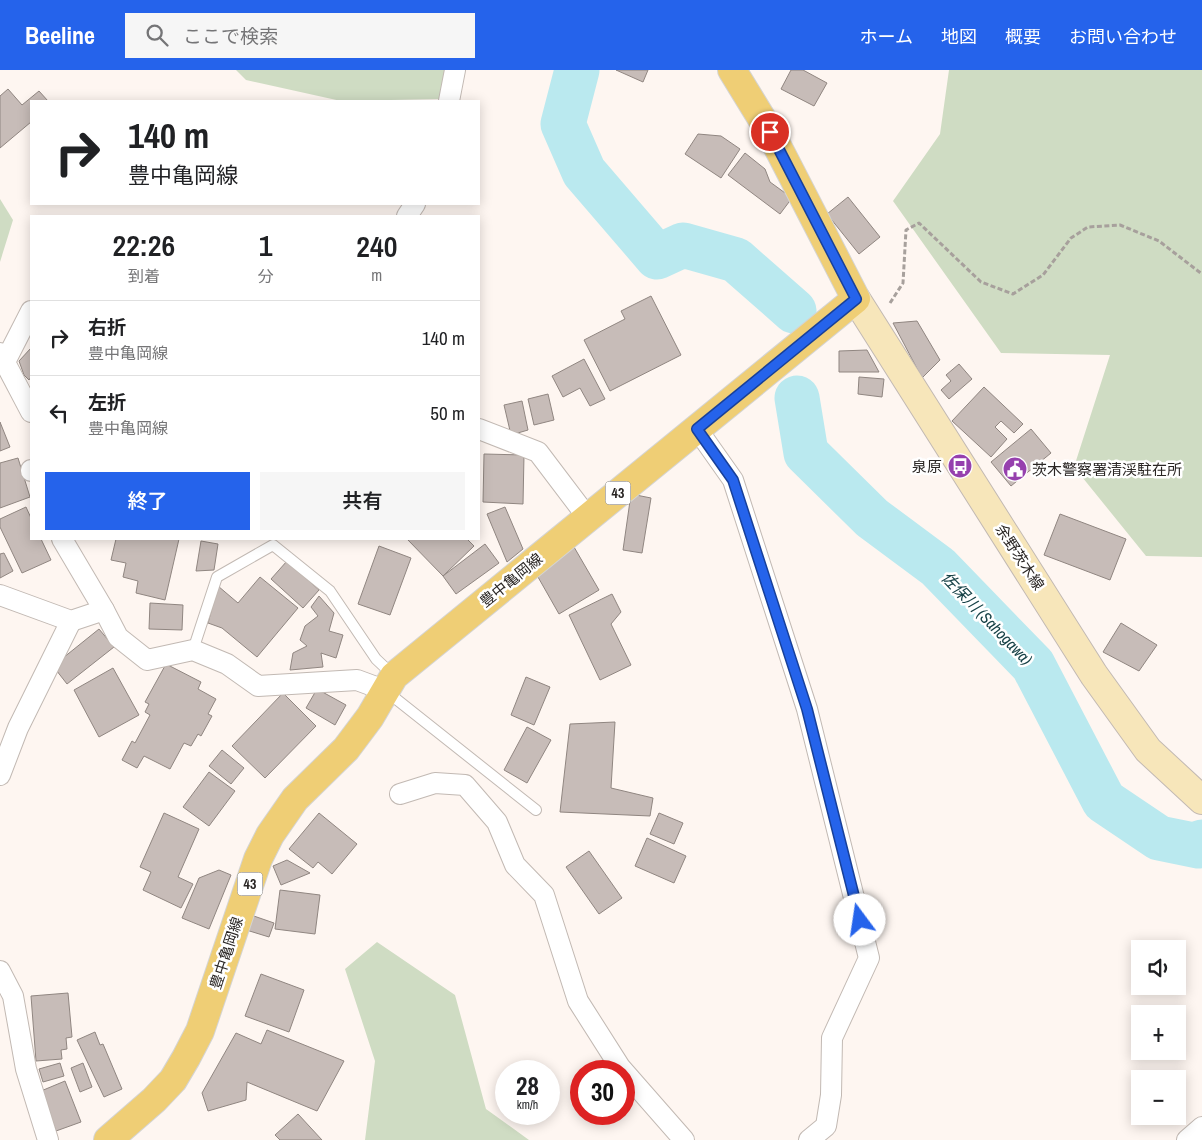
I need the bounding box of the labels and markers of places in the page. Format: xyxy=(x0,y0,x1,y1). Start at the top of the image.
pin xyxy=(749,111,791,153)
bus stop icon: 泉原 xyxy=(947,453,973,479)
place label: 泉原 xyxy=(912,456,942,477)
public building icon: 茨木警察署清渓駐在所 xyxy=(1002,456,1028,482)
place label: 茨木警察署清渓駐在所 xyxy=(1032,459,1182,480)

